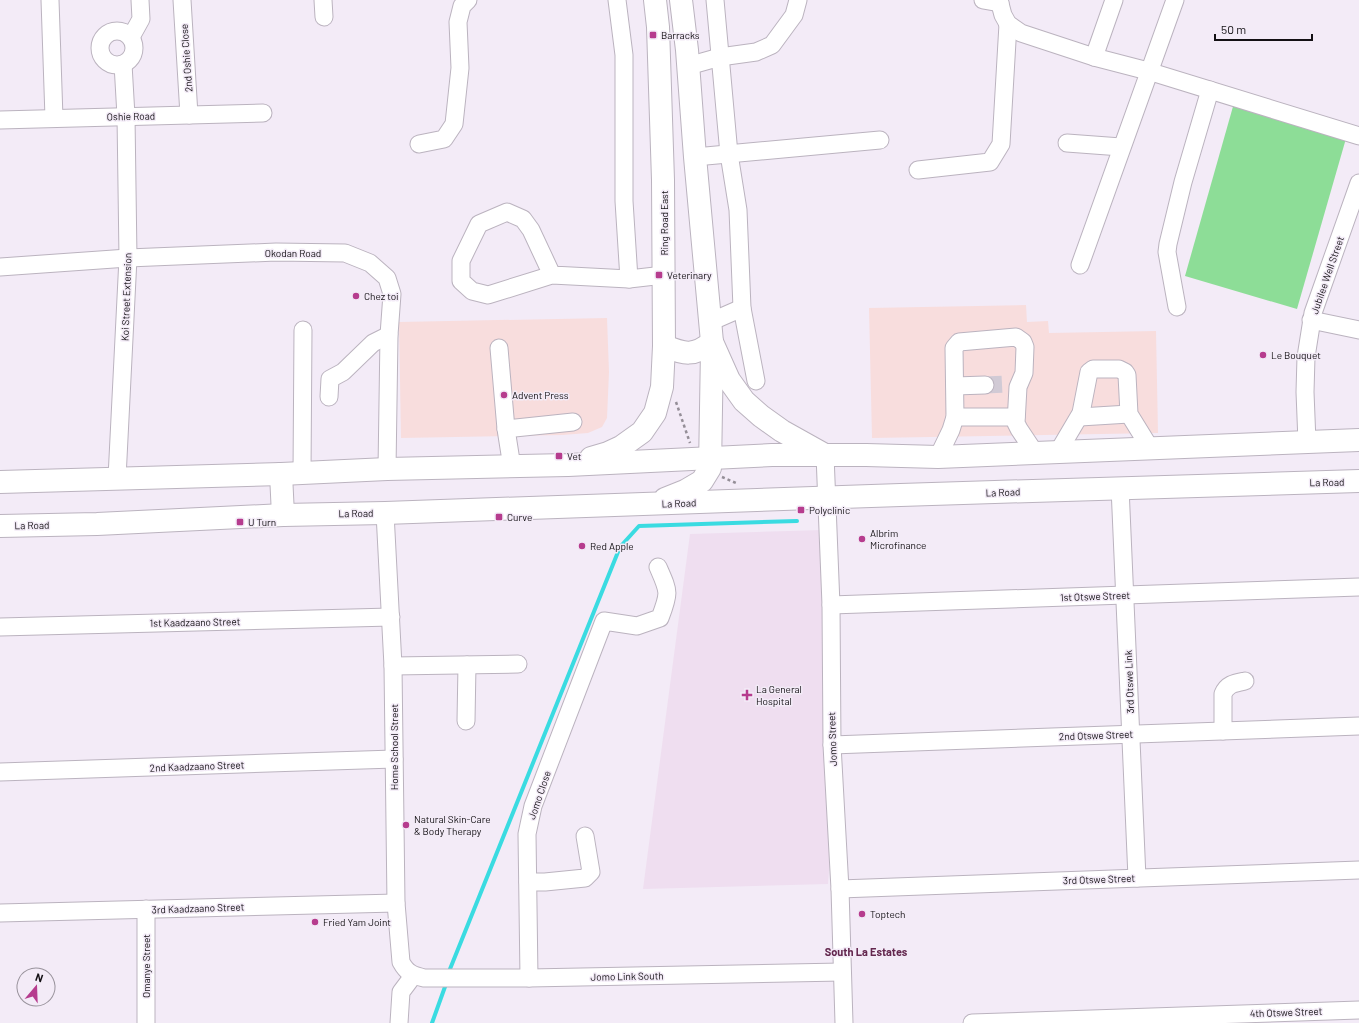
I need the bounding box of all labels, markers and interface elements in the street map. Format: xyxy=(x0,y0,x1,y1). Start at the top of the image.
scale bar xyxy=(1215,16,1312,42)
text: 50 m xyxy=(1221,22,1246,36)
street label: 2nd Oshie Close xyxy=(178,23,194,93)
place label: Barracks xyxy=(661,29,700,41)
marker: Barracks xyxy=(648,30,658,40)
street label: Oshie Road xyxy=(107,110,155,122)
street label: Ring Road East xyxy=(658,190,670,256)
street label: Jubilee Well Street xyxy=(1308,234,1346,316)
street label: Okodan Road xyxy=(265,247,321,259)
street label: Koi Street Extension xyxy=(118,253,134,341)
place label: Veterinary xyxy=(667,269,712,281)
marker: Veterinary xyxy=(654,270,664,280)
place label: Chez toi xyxy=(364,290,399,302)
marker: Chez toi xyxy=(351,291,361,301)
place label: Le Bouquet xyxy=(1271,349,1321,361)
marker: Le Bouquet xyxy=(1258,350,1268,360)
place label: Advent Press xyxy=(512,389,569,401)
marker: Advent Press xyxy=(499,390,509,400)
place label: Vet xyxy=(567,450,582,462)
marker: Vet xyxy=(554,451,564,461)
street label: La Road xyxy=(1309,476,1345,488)
street label: La Road xyxy=(985,485,1021,499)
street label: La Road xyxy=(661,496,697,510)
place label: Polyclinic xyxy=(809,504,850,516)
marker: Polyclinic xyxy=(796,505,806,515)
street label: La Road xyxy=(338,507,374,519)
place label: Curve xyxy=(507,511,532,523)
marker: Curve xyxy=(494,512,504,522)
place label: U Turn xyxy=(248,516,276,528)
marker: U Turn xyxy=(235,517,245,527)
street label: La Road xyxy=(14,519,50,531)
place label: Albrim Microfinance xyxy=(870,527,926,551)
marker: Albrim Microfinance xyxy=(857,534,867,544)
place label: Red Apple xyxy=(590,540,634,552)
marker: Red Apple xyxy=(577,541,587,551)
street label: 1st Otswe Street xyxy=(1060,589,1131,603)
street label: 1st Kaadzaano Street xyxy=(150,615,241,629)
street label: 3rd Otswe Link xyxy=(1122,650,1136,714)
place label: La General Hospital xyxy=(756,683,802,707)
marker: La General Hospital xyxy=(741,689,753,701)
street label: Home School Street xyxy=(388,703,400,790)
street label: Jomo Street xyxy=(825,711,839,766)
street label: 2nd Otswe Street xyxy=(1059,728,1134,742)
street label: 2nd Kaadzaano Street xyxy=(149,758,245,774)
street label: Jomo Close xyxy=(525,769,553,821)
place label: Natural Skin-Care & Body Therapy xyxy=(414,813,491,837)
marker: Natural Skin-Care & Body Therapy xyxy=(401,820,411,830)
street label: 3rd Otswe Street xyxy=(1063,872,1136,886)
street label: 3rd Kaadzaano Street xyxy=(151,900,245,916)
place label: Toptech xyxy=(870,908,905,920)
marker: Toptech xyxy=(857,909,867,919)
place label: Fried Yam Joint xyxy=(323,916,391,928)
marker: Fried Yam Joint xyxy=(310,917,320,927)
street label: Omanye Street xyxy=(140,934,152,998)
district label: South La Estates xyxy=(825,945,908,958)
north arrow xyxy=(16,967,56,1007)
street label: Jomo Link South xyxy=(590,969,664,983)
text: N xyxy=(34,970,45,984)
street label: 4th Otswe Street xyxy=(1250,1005,1323,1019)

